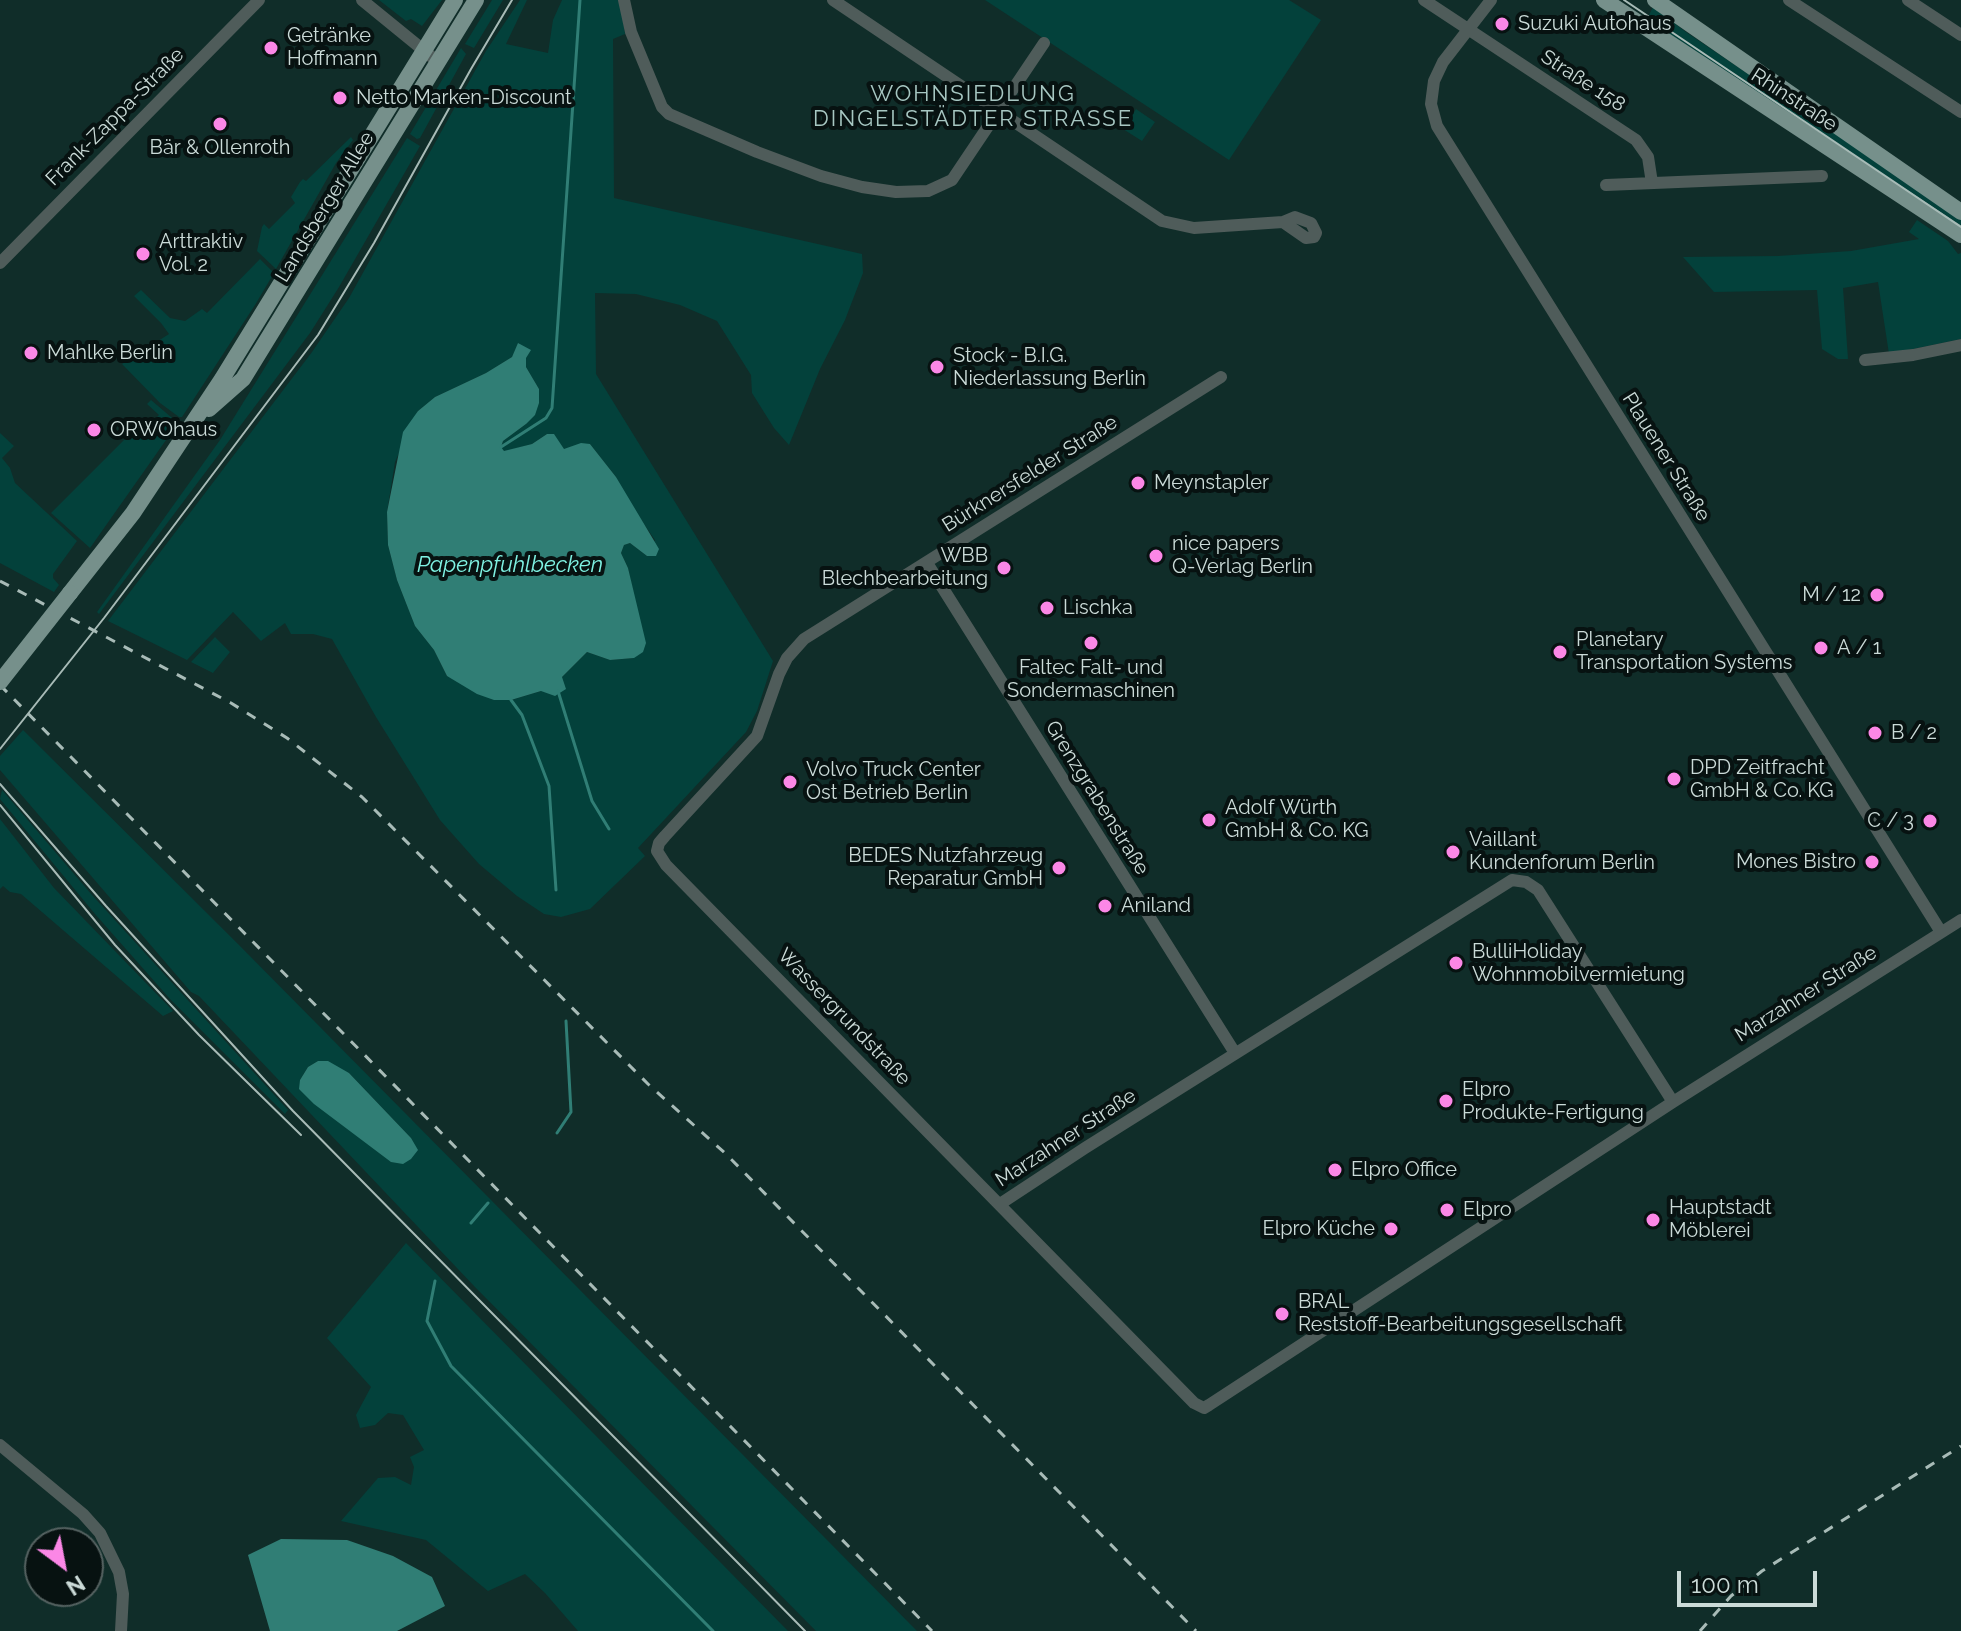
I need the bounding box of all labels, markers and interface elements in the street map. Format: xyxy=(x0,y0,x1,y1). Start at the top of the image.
place label: Suzuki Autohaus xyxy=(1518,12,1671,36)
marker: Suzuki Autohaus xyxy=(1493,15,1511,33)
place label: Getränke Hoffmann xyxy=(287,24,378,71)
marker: Getränke Hoffmann xyxy=(262,39,280,57)
street label: Frank-Zappa-Straße xyxy=(41,43,189,191)
street label: Straße 158 xyxy=(1536,45,1630,117)
street label: Rhinstraße xyxy=(1747,63,1841,137)
district label: WOHNSIEDLUNG DINGELSTÄDTER STRASSE xyxy=(813,81,1133,132)
place label: Netto Marken-Discount xyxy=(356,86,572,110)
marker: Netto Marken-Discount xyxy=(331,89,349,107)
marker: Bär & Ollenroth xyxy=(211,115,229,133)
street label: Landsberger Allee xyxy=(271,127,379,287)
place label: Bär & Ollenroth xyxy=(150,136,290,160)
place label: Arttraktiv Vol. 2 xyxy=(159,230,243,277)
marker: Arttraktiv Vol. 2 xyxy=(134,245,152,263)
place label: Mahlke Berlin xyxy=(47,341,173,365)
marker: Mahlke Berlin xyxy=(22,344,40,362)
place label: Stock - B.I.G. Niederlassung Berlin xyxy=(953,344,1146,391)
marker: Stock - B.I.G. Niederlassung Berlin xyxy=(928,358,946,376)
street label: Plauener Straße xyxy=(1617,388,1715,526)
street label: Bürknersfelder Straße xyxy=(938,410,1122,538)
place label: ORWOhaus xyxy=(110,418,217,442)
marker: ORWOhaus xyxy=(85,421,103,439)
place label: Meynstapler xyxy=(1154,471,1269,495)
marker: Meynstapler xyxy=(1129,474,1147,492)
place label: nice papers Q-Verlag Berlin xyxy=(1172,532,1313,579)
place label: WBB Blechbearbeitung xyxy=(822,544,988,591)
marker: nice papers Q-Verlag Berlin xyxy=(1147,547,1165,565)
water label: Papenpfuhlbecken xyxy=(417,552,603,578)
marker: WBB Blechbearbeitung xyxy=(995,559,1013,577)
place label: M / 12 xyxy=(1802,583,1861,607)
marker: M / 12 xyxy=(1868,586,1886,604)
place label: Lischka xyxy=(1063,596,1133,620)
marker: Lischka xyxy=(1038,599,1056,617)
place label: Planetary Transportation Systems xyxy=(1576,628,1792,675)
marker: Faltec Falt- und Sondermaschinen xyxy=(1082,634,1100,652)
place label: A / 1 xyxy=(1837,636,1881,660)
marker: A / 1 xyxy=(1812,639,1830,657)
marker: Planetary Transportation Systems xyxy=(1551,643,1569,661)
place label: Faltec Falt- und Sondermaschinen xyxy=(1007,656,1175,703)
street label: Grenzgrabenstraße xyxy=(1040,717,1154,879)
place label: B / 2 xyxy=(1891,721,1937,745)
marker: B / 2 xyxy=(1866,724,1884,742)
place label: DPD Zeitfracht GmbH & Co. KG xyxy=(1690,756,1834,803)
place label: Volvo Truck Center Ost Betrieb Berlin xyxy=(806,758,981,805)
marker: DPD Zeitfracht GmbH & Co. KG xyxy=(1665,770,1683,788)
marker: Volvo Truck Center Ost Betrieb Berlin xyxy=(781,773,799,791)
place label: Adolf Würth GmbH & Co. KG xyxy=(1225,796,1369,843)
place label: C / 3 xyxy=(1867,809,1914,833)
marker: Adolf Würth GmbH & Co. KG xyxy=(1200,811,1218,829)
marker: C / 3 xyxy=(1921,812,1939,830)
place label: Vaillant Kundenforum Berlin xyxy=(1469,828,1655,875)
marker: Vaillant Kundenforum Berlin xyxy=(1444,843,1462,861)
place label: BEDES Nutzfahrzeug Reparatur GmbH xyxy=(848,844,1043,891)
place label: Mones Bistro xyxy=(1736,850,1856,874)
marker: Mones Bistro xyxy=(1863,853,1881,871)
marker: BEDES Nutzfahrzeug Reparatur GmbH xyxy=(1050,859,1068,877)
place label: Aniland xyxy=(1121,894,1191,918)
marker: Aniland xyxy=(1096,897,1114,915)
place label: BulliHoliday Wohnmobilvermietung xyxy=(1472,940,1685,987)
street label: Marzahner Straße xyxy=(1731,941,1881,1047)
street label: Wassergrundstraße xyxy=(773,944,915,1090)
marker: BulliHoliday Wohnmobilvermietung xyxy=(1447,954,1465,972)
place label: Elpro Produkte-Fertigung xyxy=(1462,1078,1644,1125)
street label: Marzahner Straße xyxy=(991,1084,1141,1192)
marker: Elpro Produkte-Fertigung xyxy=(1437,1092,1455,1110)
place label: Elpro Office xyxy=(1351,1158,1457,1182)
marker: Elpro Office xyxy=(1326,1161,1344,1179)
place label: Hauptstadt Möblerei xyxy=(1669,1196,1772,1243)
place label: Elpro xyxy=(1463,1198,1512,1222)
marker: Elpro xyxy=(1438,1201,1456,1219)
marker: Hauptstadt Möblerei xyxy=(1644,1211,1662,1229)
place label: Elpro Küche xyxy=(1263,1217,1375,1241)
marker: Elpro Küche xyxy=(1382,1220,1400,1238)
place label: BRAL Reststoff-Bearbeitungsgesellschaft xyxy=(1298,1290,1623,1337)
marker: BRAL Reststoff-Bearbeitungsgesellschaft xyxy=(1273,1305,1291,1323)
north arrow xyxy=(24,1527,104,1607)
scale bar xyxy=(1681,1555,1821,1605)
text: N xyxy=(62,1570,90,1601)
text: 100 m xyxy=(1691,1570,1759,1599)

